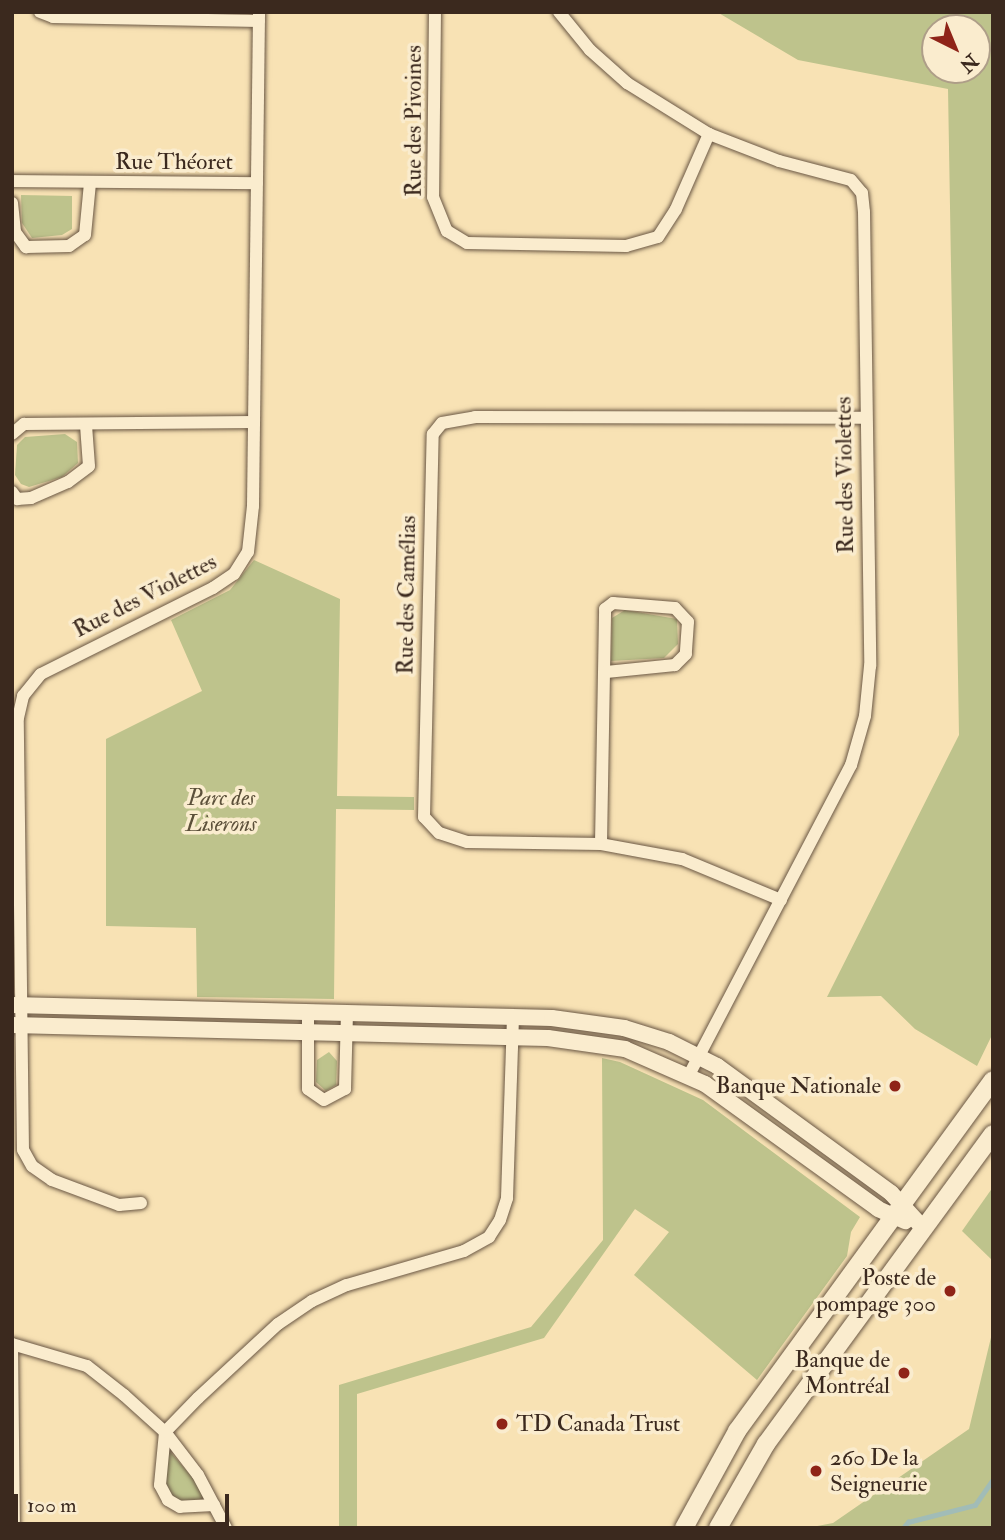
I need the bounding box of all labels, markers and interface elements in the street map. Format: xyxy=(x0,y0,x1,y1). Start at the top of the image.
north arrow xyxy=(921,14,991,84)
street label: Rue des Pivoines xyxy=(400,45,428,197)
text: N xyxy=(955,48,983,77)
street label: Rue Théoret xyxy=(115,148,233,176)
street label: Rue des Violettes xyxy=(830,396,860,554)
street label: Rue des Camélias xyxy=(392,515,422,675)
street label: Rue des Violettes xyxy=(69,548,221,644)
park label: Parc des Liserons xyxy=(186,784,256,838)
place label: Banque Nationale xyxy=(716,1072,881,1100)
marker: Banque Nationale xyxy=(887,1078,903,1094)
place label: Poste de pompage 300 xyxy=(816,1264,936,1318)
marker: Poste de pompage 300 xyxy=(942,1283,958,1299)
place label: Banque de Montréal xyxy=(794,1346,890,1400)
marker: Banque de Montréal xyxy=(896,1365,912,1381)
place label: TD Canada Trust xyxy=(516,1410,680,1438)
marker: TD Canada Trust xyxy=(494,1416,510,1432)
place label: 260 De la Seigneurie xyxy=(830,1444,927,1498)
marker: 260 De la Seigneurie xyxy=(808,1463,824,1479)
scale bar xyxy=(18,1480,233,1524)
text: 100 m xyxy=(27,1492,77,1519)

